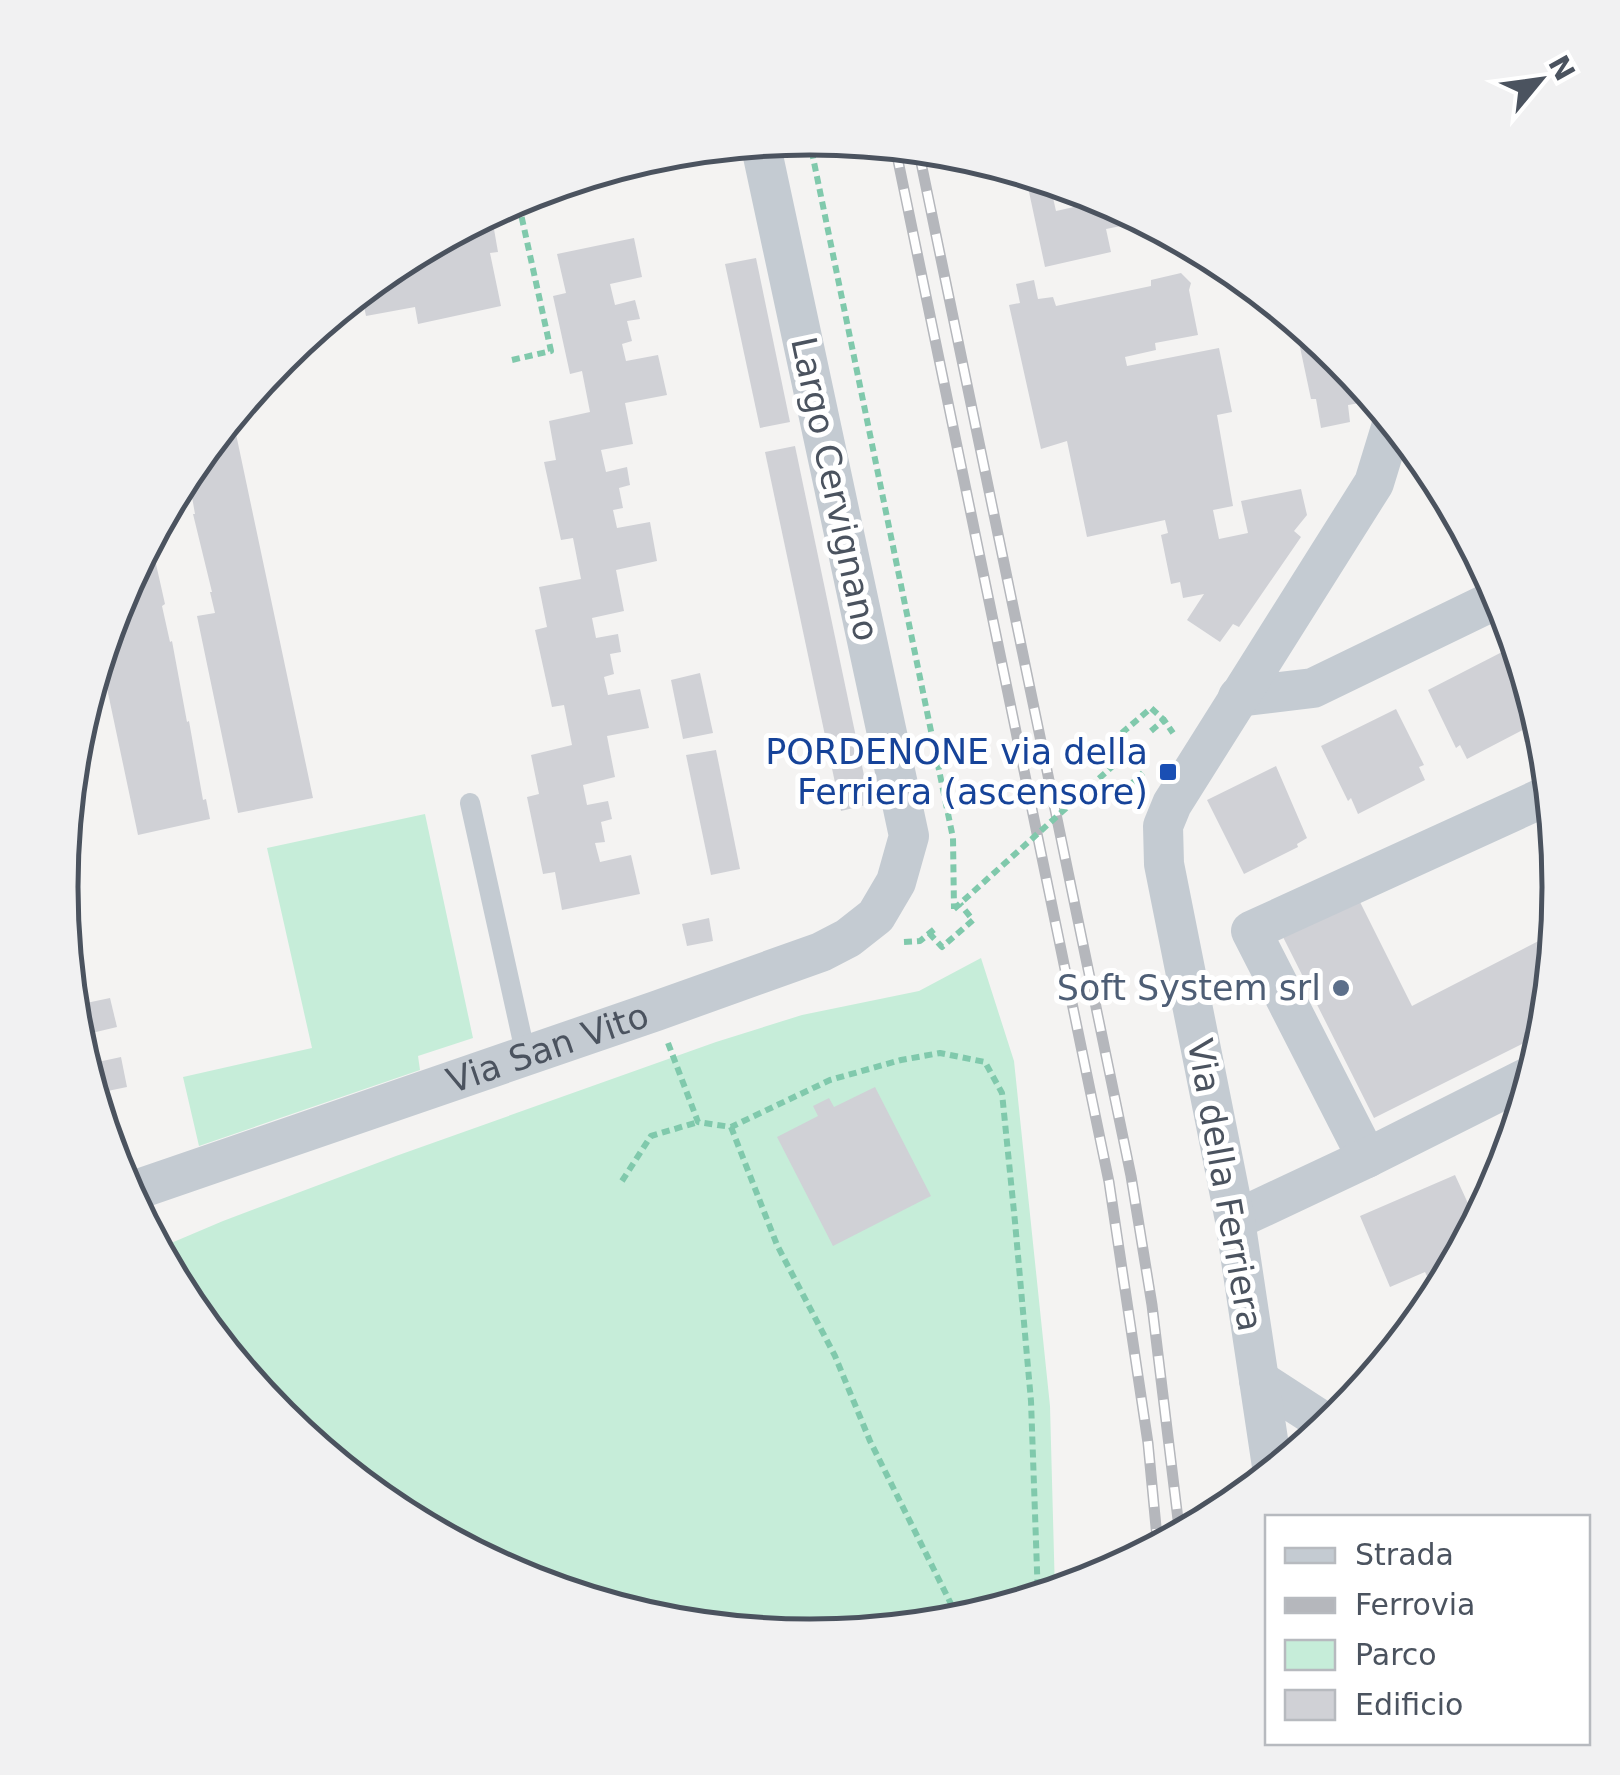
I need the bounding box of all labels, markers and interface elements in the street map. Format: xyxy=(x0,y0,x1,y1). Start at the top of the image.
north arrow xyxy=(1490,30,1590,130)
text: N xyxy=(1541,50,1582,86)
street label: Largo Cervignano xyxy=(783,333,887,645)
place label: PORDENONE via della Ferriera (ascensore) xyxy=(765,732,1148,812)
marker: PORDENONE via della Ferriera (ascensore) xyxy=(1157,761,1179,783)
place label: Soft System srl xyxy=(1057,968,1321,1008)
marker: Soft System srl xyxy=(1330,977,1352,999)
street label: Via San Vito xyxy=(442,995,654,1101)
street label: Via della Ferriera xyxy=(1180,1036,1270,1334)
legend xyxy=(1265,1515,1590,1745)
text: Strada xyxy=(1355,1537,1454,1572)
text: Ferrovia xyxy=(1355,1587,1475,1622)
text: Parco xyxy=(1355,1637,1437,1672)
text: Edificio xyxy=(1355,1687,1463,1722)

